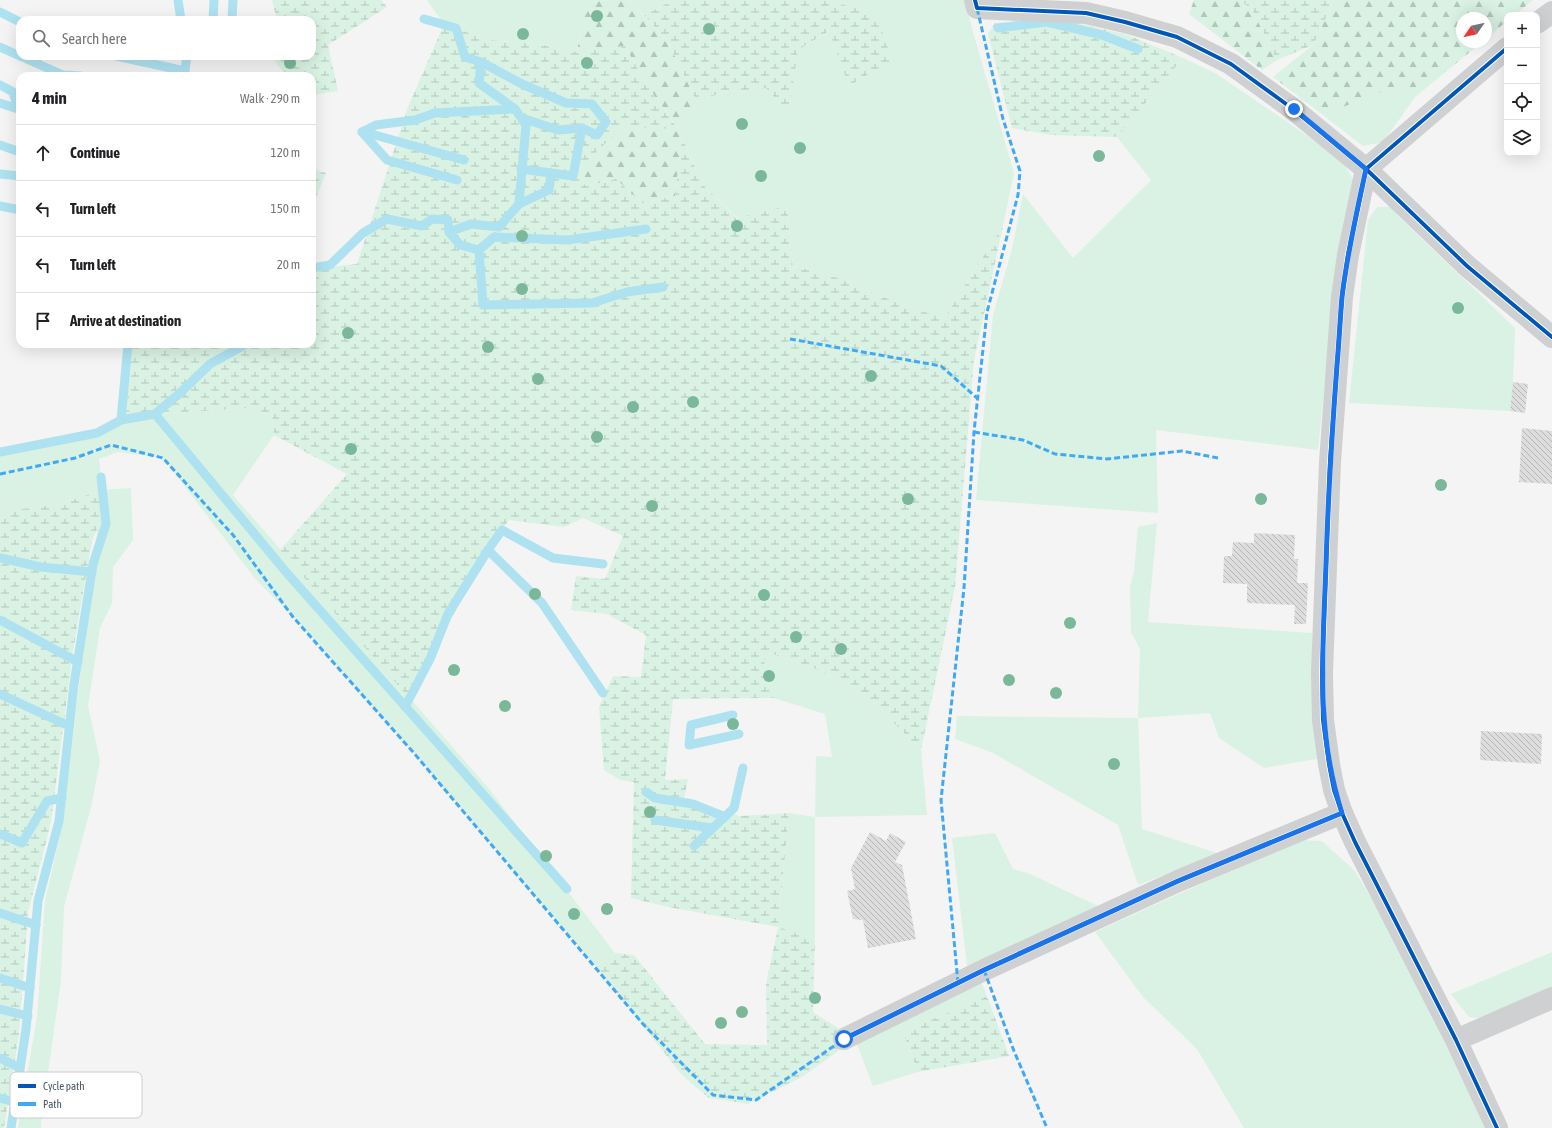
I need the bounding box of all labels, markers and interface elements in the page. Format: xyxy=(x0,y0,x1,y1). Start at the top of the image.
north arrow xyxy=(1456,12,1492,48)
map controls xyxy=(1504,12,1540,156)
button: + xyxy=(1504,12,1540,48)
search box xyxy=(16,16,316,60)
icon: search xyxy=(30,27,52,49)
text: Search here xyxy=(62,30,127,47)
button: − xyxy=(1504,48,1540,84)
button: locate xyxy=(1504,84,1540,120)
text: 4 min xyxy=(32,88,67,108)
text: Walk · 290 m xyxy=(240,91,300,106)
route end xyxy=(1285,100,1303,118)
button: layers xyxy=(1504,120,1540,156)
icon: ahead xyxy=(32,142,54,164)
text: Continue xyxy=(70,144,120,161)
text: 120 m xyxy=(271,145,300,160)
icon: left xyxy=(32,198,54,220)
text: Turn left xyxy=(70,200,116,217)
text: 150 m xyxy=(271,201,300,216)
icon: left xyxy=(32,254,54,276)
text: Turn left xyxy=(70,256,116,273)
text: 20 m xyxy=(277,257,300,272)
icon: arrive xyxy=(32,310,54,332)
text: Arrive at destination xyxy=(70,312,181,329)
route start xyxy=(835,1030,853,1048)
legend xyxy=(10,1072,142,1118)
text: Cycle path xyxy=(43,1080,85,1092)
text: Path xyxy=(43,1098,62,1110)

